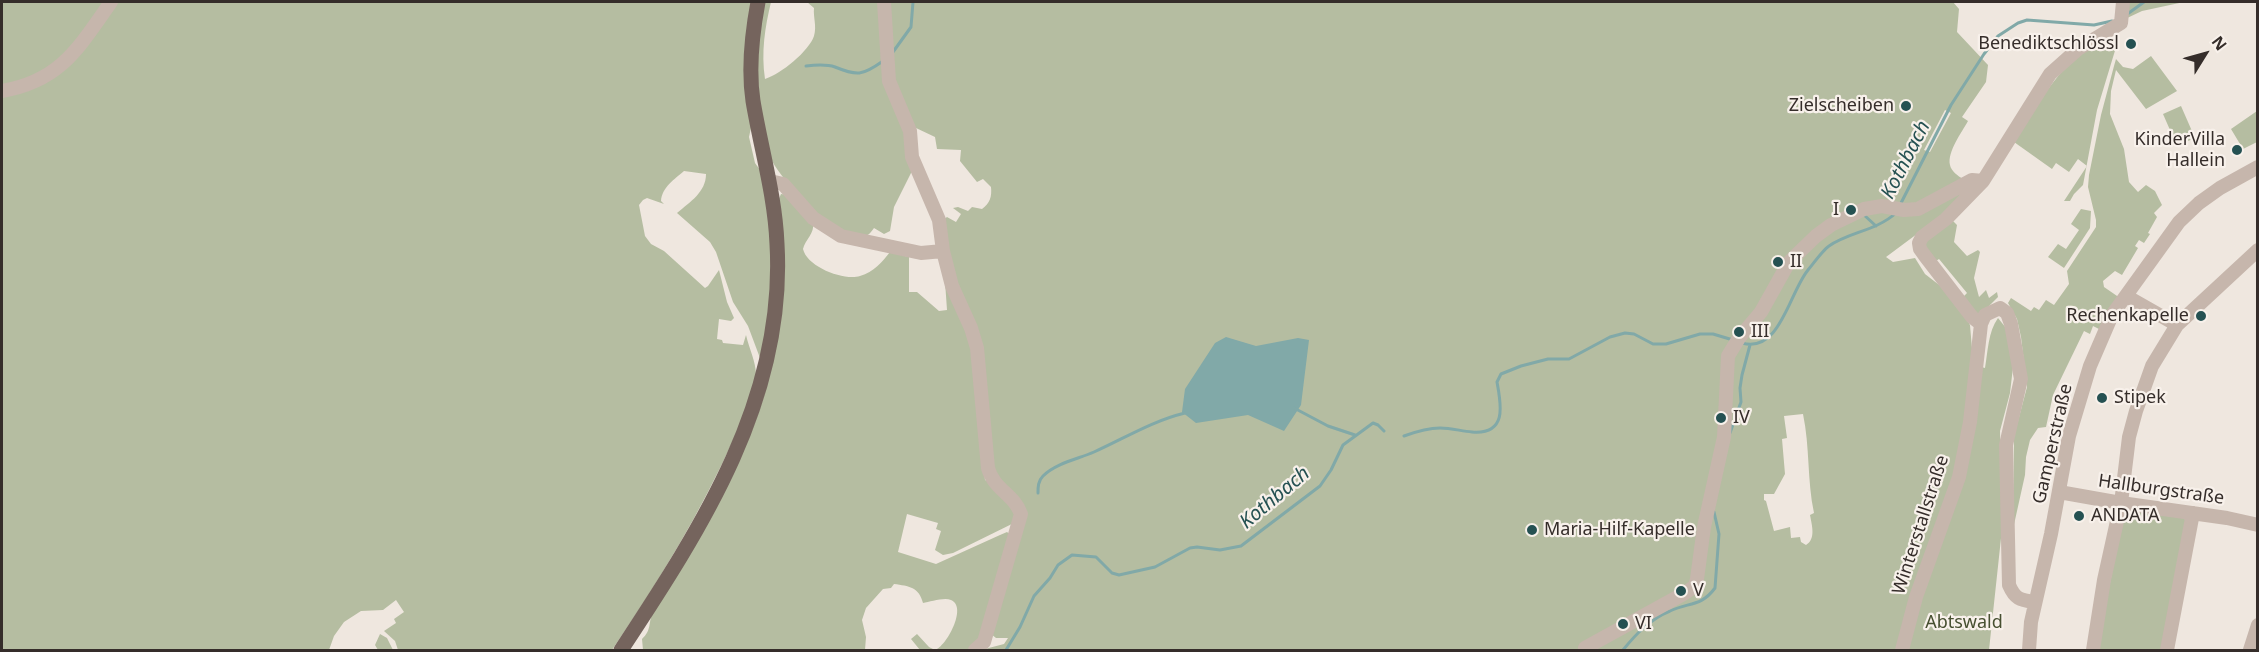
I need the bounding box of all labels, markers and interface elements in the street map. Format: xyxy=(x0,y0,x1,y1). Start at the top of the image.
north arrow xyxy=(2175,24,2235,84)
text: N xyxy=(2207,31,2232,55)
place label: Benediktschlössl xyxy=(1978,33,2119,55)
marker: Benediktschlössl xyxy=(2124,37,2138,51)
place label: Zielscheiben xyxy=(1789,95,1894,117)
marker: Zielscheiben xyxy=(1899,99,1913,113)
water label: Kothbach xyxy=(1876,117,1936,203)
place label: KinderVilla Hallein xyxy=(2135,129,2225,172)
marker: KinderVilla Hallein xyxy=(2230,143,2244,157)
place label: I xyxy=(1833,199,1839,221)
marker: I xyxy=(1844,203,1858,217)
place label: II xyxy=(1790,251,1802,273)
marker: II xyxy=(1771,255,1785,269)
place label: Rechenkapelle xyxy=(2066,305,2189,327)
marker: Rechenkapelle xyxy=(2194,309,2208,323)
place label: III xyxy=(1751,321,1769,343)
marker: III xyxy=(1732,325,1746,339)
street label: Gamperstraße xyxy=(2029,382,2077,506)
place label: Stipek xyxy=(2114,387,2166,409)
marker: Stipek xyxy=(2095,391,2109,405)
place label: IV xyxy=(1733,407,1750,429)
marker: IV xyxy=(1714,411,1728,425)
street label: Winterstallstraße xyxy=(1888,453,1954,597)
water label: Kothbach xyxy=(1235,462,1315,534)
street label: Hallburgstraße xyxy=(2097,470,2225,510)
place label: ANDATA xyxy=(2091,505,2159,527)
marker: ANDATA xyxy=(2072,509,2086,523)
place label: Maria-Hilf-Kapelle xyxy=(1544,519,1695,541)
marker: Maria-Hilf-Kapelle xyxy=(1525,523,1539,537)
place label: V xyxy=(1693,580,1704,602)
marker: V xyxy=(1674,584,1688,598)
park label: Abtswald xyxy=(1925,612,2003,634)
place label: VI xyxy=(1635,613,1652,635)
marker: VI xyxy=(1616,617,1630,631)

